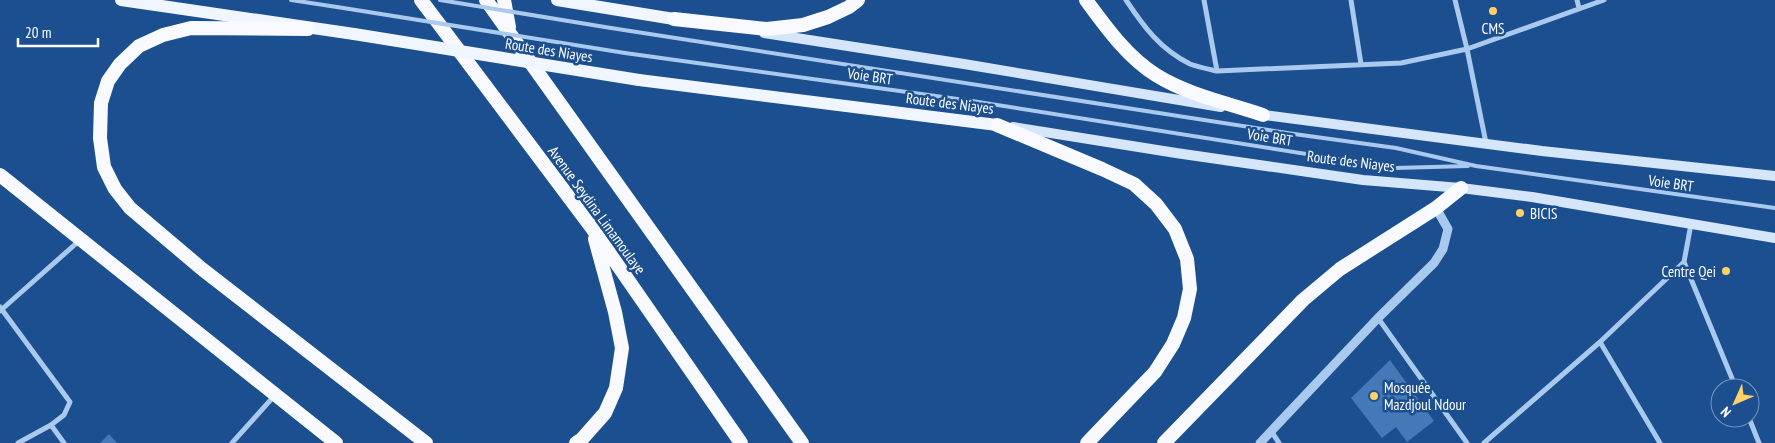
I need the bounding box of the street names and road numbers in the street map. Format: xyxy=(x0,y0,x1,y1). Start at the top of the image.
street label: Route des Niayes xyxy=(504,34,594,66)
street label: Voie BRT xyxy=(845,63,894,89)
street label: Route des Niayes xyxy=(905,88,995,118)
street label: Voie BRT xyxy=(1245,124,1294,150)
street label: Avenue Seydina Limamoulaye xyxy=(544,142,650,278)
street label: Route des Niayes xyxy=(1306,146,1396,176)
street label: Voie BRT xyxy=(1646,170,1695,196)

